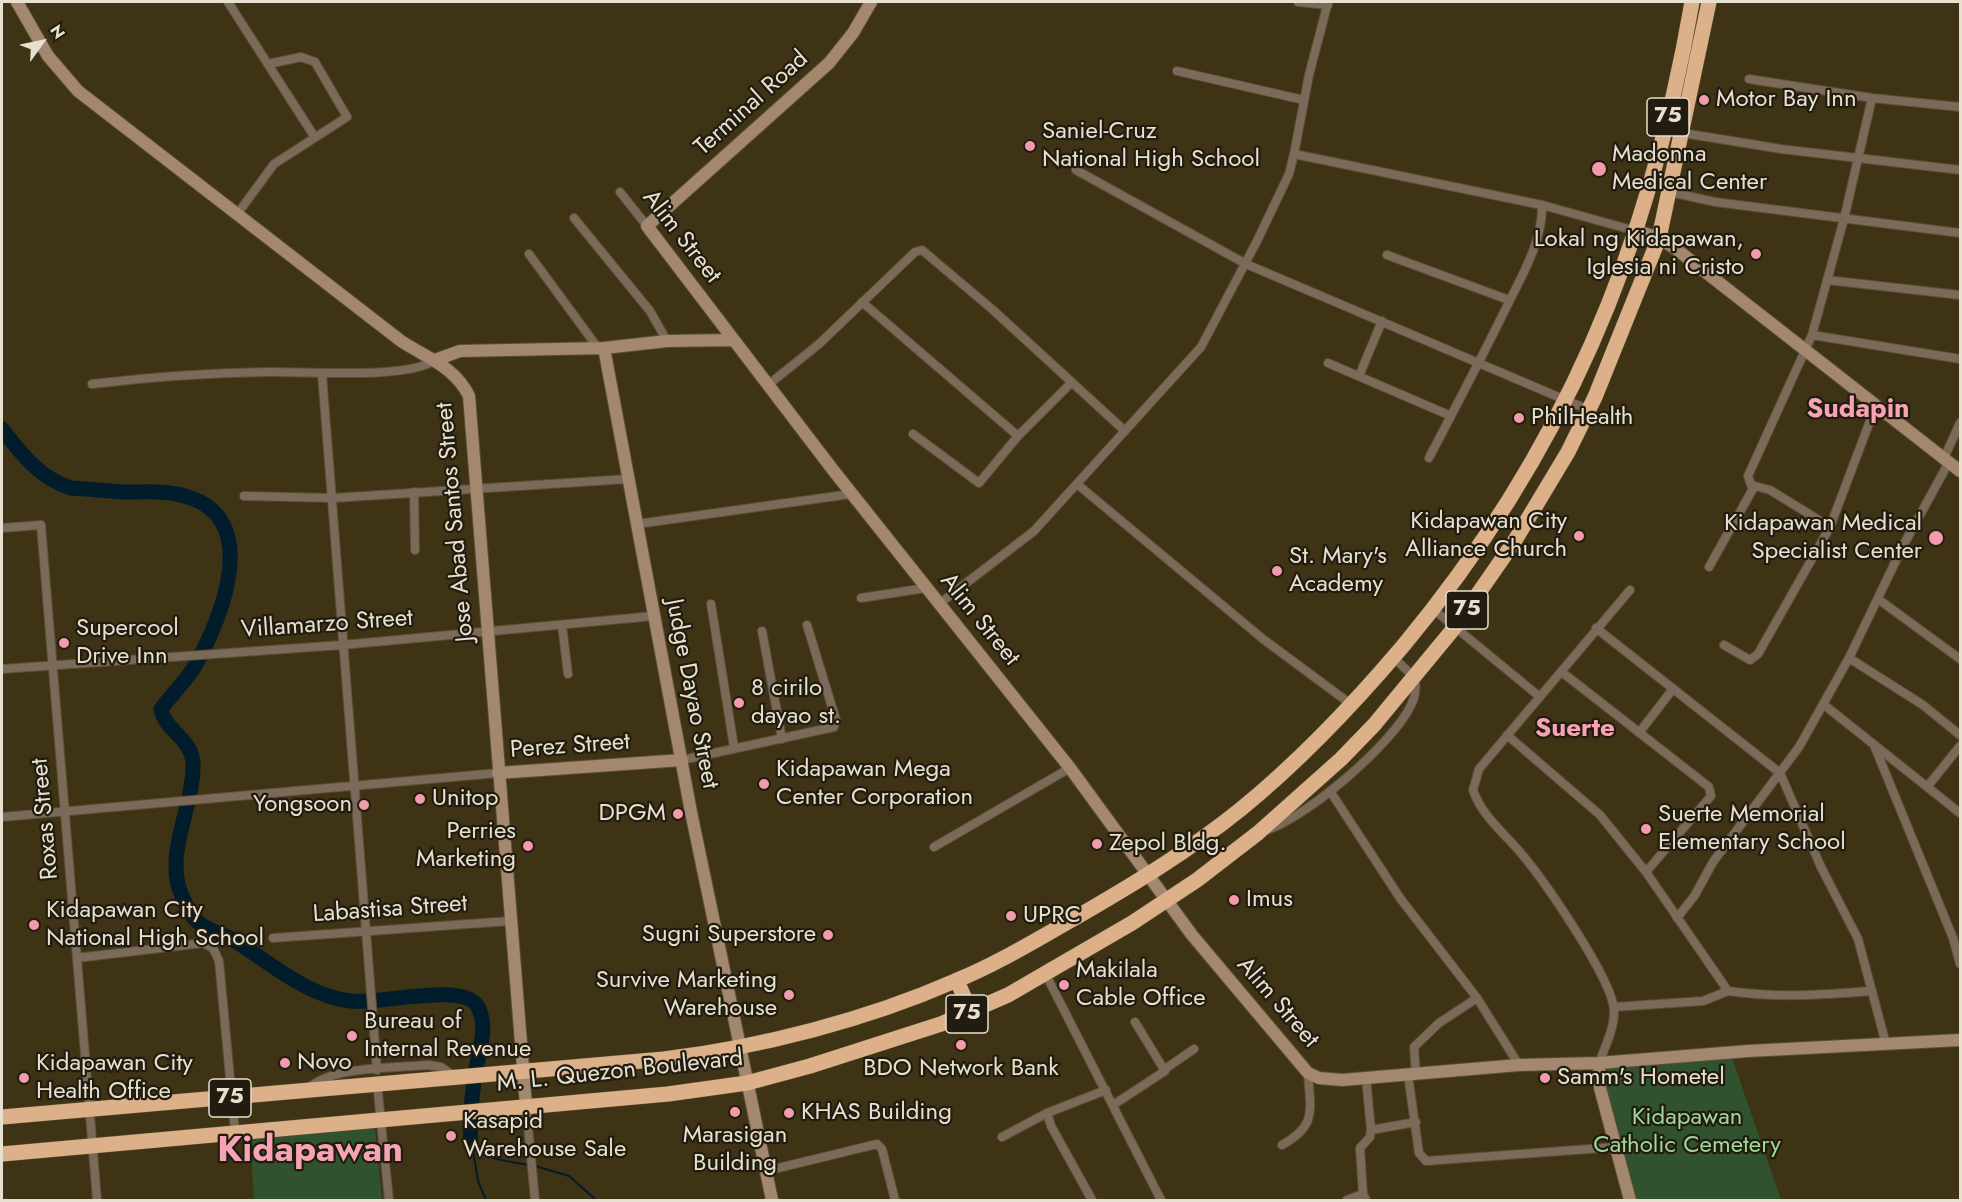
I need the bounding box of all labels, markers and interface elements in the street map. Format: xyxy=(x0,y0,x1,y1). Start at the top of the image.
north arrow xyxy=(12,12,72,72)
text: N xyxy=(44,20,71,44)
street label: Terminal Road xyxy=(689,45,815,163)
place label: Motor Bay Inn xyxy=(1716,86,1856,114)
marker: Motor Bay Inn xyxy=(1697,93,1711,107)
road number: 75 xyxy=(1647,98,1689,136)
place label: Saniel-Cruz National High School xyxy=(1042,118,1260,174)
marker: Saniel-Cruz National High School xyxy=(1023,139,1037,153)
place label: Madonna Medical Center xyxy=(1612,141,1767,197)
marker: Madonna Medical Center xyxy=(1590,160,1608,178)
street label: Alim Street xyxy=(636,184,726,290)
place label: Lokal ng Kidapawan, Iglesia ni Cristo xyxy=(1534,226,1744,282)
marker: Lokal ng Kidapawan, Iglesia ni Cristo xyxy=(1749,247,1763,261)
district label: Sudapin xyxy=(1806,394,1910,426)
street label: Jose Abad Santos Street xyxy=(431,401,481,643)
place label: PhilHealth xyxy=(1531,404,1633,432)
marker: PhilHealth xyxy=(1512,411,1526,425)
place label: Kidapawan City Alliance Church xyxy=(1405,508,1567,564)
place label: Kidapawan Medical Specialist Center xyxy=(1724,510,1922,566)
marker: Kidapawan City Alliance Church xyxy=(1572,529,1586,543)
marker: Kidapawan Medical Specialist Center xyxy=(1927,529,1945,547)
place label: St. Mary's Academy xyxy=(1289,543,1387,599)
marker: St. Mary's Academy xyxy=(1270,564,1284,578)
street label: Alim Street xyxy=(933,568,1025,672)
road number: 75 xyxy=(1446,591,1488,629)
street label: Judge Dayao Street xyxy=(658,597,724,791)
street label: Villamarzo Street xyxy=(240,605,414,645)
place label: Supercool Drive Inn xyxy=(76,615,179,671)
marker: Supercool Drive Inn xyxy=(57,636,71,650)
place label: 8 cirilo dayao st. xyxy=(751,675,841,731)
marker: 8 cirilo dayao st. xyxy=(732,696,746,710)
district label: Suerte xyxy=(1535,714,1615,746)
street label: Perez Street xyxy=(509,728,631,766)
place label: Kidapawan Mega Center Corporation xyxy=(776,756,973,812)
street label: Roxas Street xyxy=(26,757,66,881)
marker: Kidapawan Mega Center Corporation xyxy=(757,777,771,791)
place label: Unitop xyxy=(432,785,498,813)
place label: Yongsoon xyxy=(253,791,352,819)
marker: Unitop xyxy=(413,792,427,806)
marker: Yongsoon xyxy=(357,798,371,812)
place label: DPGM xyxy=(598,800,666,828)
place label: Suerte Memorial Elementary School xyxy=(1658,801,1846,857)
marker: DPGM xyxy=(671,807,685,821)
place label: Perries Marketing xyxy=(416,818,516,874)
marker: Suerte Memorial Elementary School xyxy=(1639,822,1653,836)
place label: Zepol Bldg. xyxy=(1109,830,1227,858)
marker: Zepol Bldg. xyxy=(1090,837,1104,851)
marker: Perries Marketing xyxy=(521,839,535,853)
place label: Imus xyxy=(1246,886,1293,914)
street label: Labastisa Street xyxy=(312,890,468,930)
marker: Imus xyxy=(1227,893,1241,907)
place label: Kidapawan City National High School xyxy=(46,897,264,953)
place label: UPRC xyxy=(1023,902,1081,930)
marker: UPRC xyxy=(1004,909,1018,923)
marker: Kidapawan City National High School xyxy=(27,918,41,932)
place label: Sugni Superstore xyxy=(642,921,816,949)
marker: Sugni Superstore xyxy=(821,928,835,942)
street label: Alim Street xyxy=(1230,952,1324,1054)
place label: Makilala Cable Office xyxy=(1076,957,1206,1013)
place label: Survive Marketing Warehouse xyxy=(596,967,777,1023)
marker: Makilala Cable Office xyxy=(1057,978,1071,992)
marker: Survive Marketing Warehouse xyxy=(782,988,796,1002)
road number: 75 xyxy=(946,995,988,1033)
place label: Bureau of Internal Revenue xyxy=(364,1008,531,1064)
marker: Bureau of Internal Revenue xyxy=(345,1029,359,1043)
marker: BDO Network Bank xyxy=(954,1038,968,1052)
street label: M. L. Quezon Boulevard xyxy=(495,1045,745,1099)
place label: Novo xyxy=(297,1049,352,1077)
place label: Kidapawan City Health Office xyxy=(36,1050,193,1106)
place label: BDO Network Bank xyxy=(863,1055,1059,1083)
marker: Novo xyxy=(278,1056,292,1070)
place label: Samm's Hometel xyxy=(1557,1064,1725,1092)
marker: Kidapawan City Health Office xyxy=(17,1071,31,1085)
marker: Samm's Hometel xyxy=(1538,1071,1552,1085)
road number: 75 xyxy=(209,1079,251,1117)
place label: KHAS Building xyxy=(801,1099,952,1127)
park label: Kidapawan Catholic Cemetery xyxy=(1593,1104,1781,1160)
marker: Marasigan Building xyxy=(728,1105,742,1119)
marker: KHAS Building xyxy=(782,1106,796,1120)
place label: Kasapid Warehouse Sale xyxy=(463,1108,626,1164)
place label: Marasigan Building xyxy=(683,1122,787,1178)
marker: Kasapid Warehouse Sale xyxy=(444,1129,458,1143)
district label: Kidapawan xyxy=(217,1130,403,1174)

